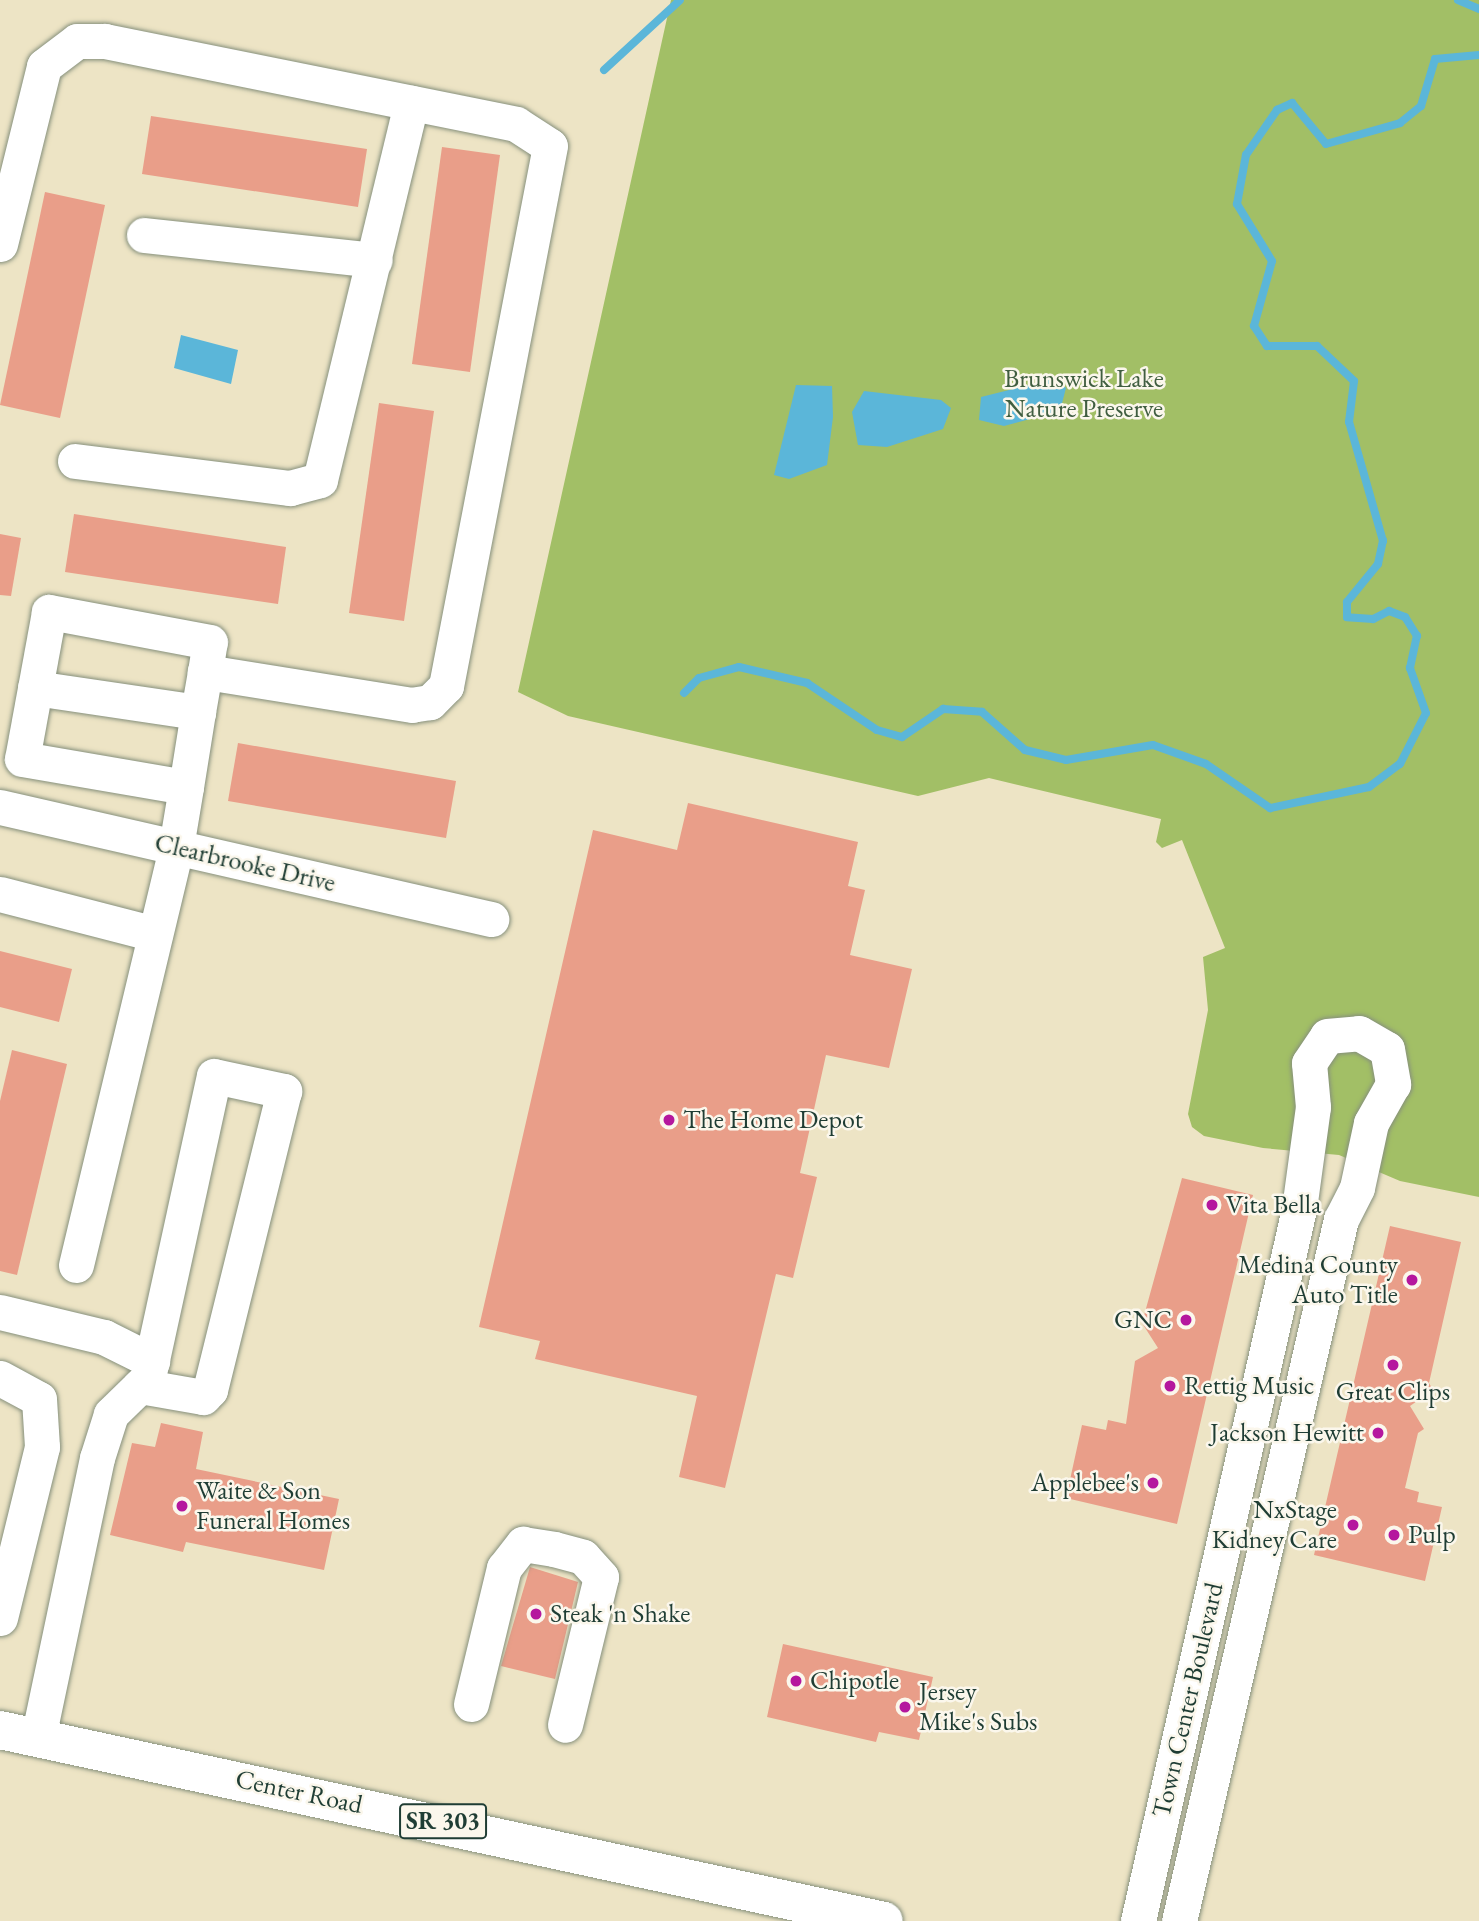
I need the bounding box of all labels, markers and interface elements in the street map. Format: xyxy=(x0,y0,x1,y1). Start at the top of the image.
park label: Brunswick Lake Nature Preserve xyxy=(1004,363,1164,424)
street label: Clearbrooke Drive xyxy=(152,827,338,899)
place label: The Home Depot xyxy=(683,1104,863,1136)
marker: The Home Depot xyxy=(661,1112,677,1128)
place label: Vita Bella xyxy=(1226,1189,1321,1221)
marker: Vita Bella xyxy=(1204,1197,1220,1213)
place label: Medina County Auto Title xyxy=(1238,1249,1398,1310)
marker: Medina County Auto Title xyxy=(1404,1272,1420,1288)
place label: GNC xyxy=(1114,1304,1172,1336)
marker: GNC xyxy=(1178,1312,1194,1328)
marker: Great Clips xyxy=(1385,1357,1401,1373)
place label: Rettig Music xyxy=(1184,1370,1314,1402)
place label: Great Clips xyxy=(1336,1376,1450,1408)
marker: Rettig Music xyxy=(1162,1378,1178,1394)
place label: Jackson Hewitt xyxy=(1210,1417,1364,1449)
marker: Jackson Hewitt xyxy=(1370,1425,1386,1441)
place label: Applebee's xyxy=(1031,1467,1139,1499)
place label: Waite & Son Funeral Homes xyxy=(196,1475,350,1536)
marker: Applebee's xyxy=(1145,1475,1161,1491)
place label: NxStage Kidney Care xyxy=(1212,1494,1337,1556)
marker: Waite & Son Funeral Homes xyxy=(174,1498,190,1514)
marker: NxStage Kidney Care xyxy=(1343,1515,1363,1535)
place label: Pulp xyxy=(1408,1519,1456,1551)
marker: Pulp xyxy=(1386,1527,1402,1543)
street label: Town Center Boulevard xyxy=(1146,1580,1230,1820)
place label: Steak 'n Shake xyxy=(550,1598,690,1630)
marker: Steak 'n Shake xyxy=(528,1606,544,1622)
place label: Chipotle xyxy=(810,1665,899,1697)
marker: Chipotle xyxy=(788,1673,804,1689)
place label: Jersey Mike's Subs xyxy=(919,1676,1038,1738)
marker: Jersey Mike's Subs xyxy=(897,1699,913,1715)
street label: Center Road xyxy=(233,1763,365,1821)
road number: SR 303 xyxy=(398,1800,488,1842)

